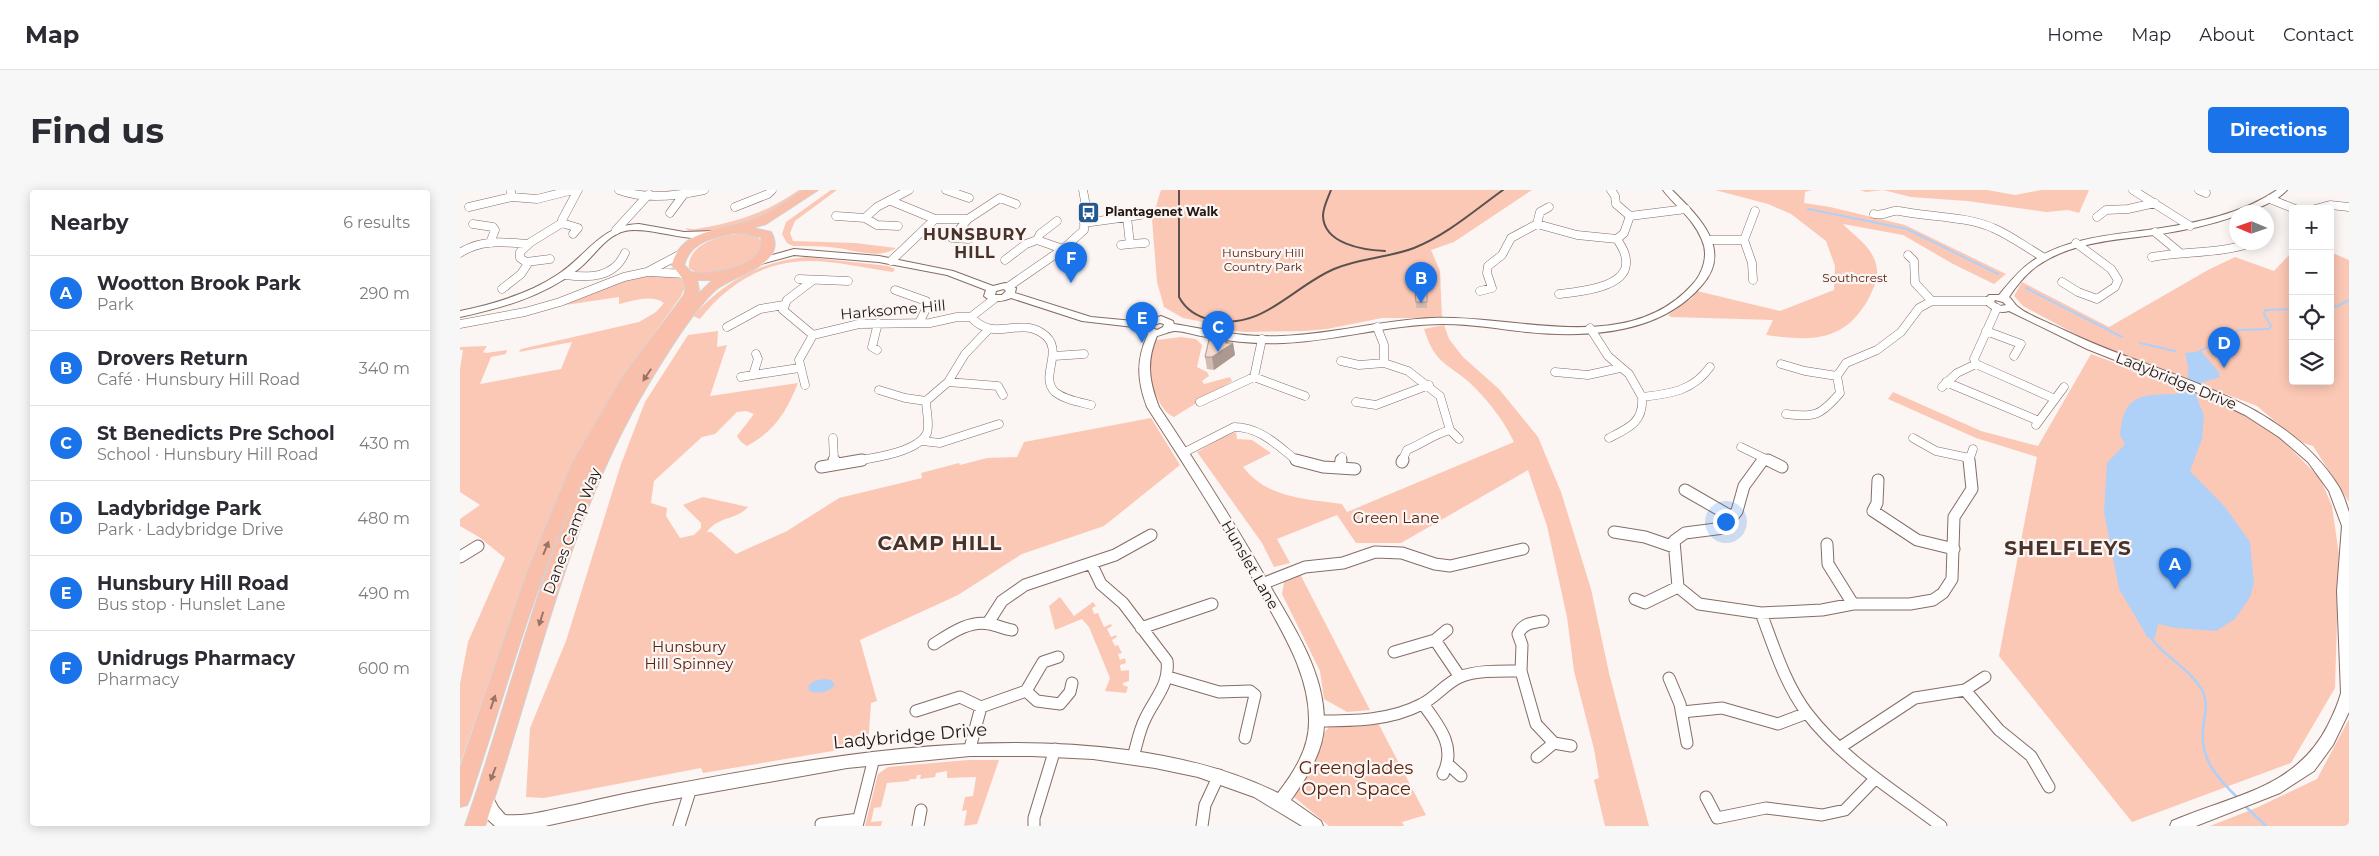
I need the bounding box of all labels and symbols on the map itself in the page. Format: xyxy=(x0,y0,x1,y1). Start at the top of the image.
bus stop icon: Plantagenet Walk xyxy=(1077,200,1101,224)
place label: Plantagenet Walk xyxy=(1105,204,1218,219)
north arrow xyxy=(2229,205,2274,250)
district label: HUNSBURY HILL xyxy=(923,225,1027,262)
pin: F xyxy=(1055,242,1087,283)
park label: Hunsbury Hill Country Park xyxy=(1222,245,1304,274)
pin: B xyxy=(1405,262,1437,303)
park label: Southcrest xyxy=(1822,270,1888,285)
street label: Harksome Hill xyxy=(840,295,946,324)
pin: E xyxy=(1126,302,1158,343)
pin: C xyxy=(1202,311,1234,352)
pin: D xyxy=(2208,327,2240,368)
street label: Ladybridge Drive xyxy=(2113,348,2239,413)
one-way arrow xyxy=(642,368,652,381)
street label: Danes Camp Way xyxy=(539,464,605,597)
park label: Green Lane xyxy=(1353,508,1439,527)
your location xyxy=(1713,509,1739,535)
street label: Hunslet Lane xyxy=(1217,517,1284,613)
district label: CAMP HILL xyxy=(878,531,1002,555)
district label: SHELFLEYS xyxy=(2004,536,2132,560)
one-way arrow xyxy=(542,540,550,555)
pin: A xyxy=(2159,548,2191,589)
one-way arrow xyxy=(536,612,544,627)
park label: Hunsbury Hill Spinney xyxy=(644,637,734,673)
one-way arrow xyxy=(489,694,497,709)
street label: Ladybridge Drive xyxy=(832,718,988,754)
park label: Greenglades Open Space xyxy=(1299,757,1413,800)
one-way arrow xyxy=(489,767,497,782)

